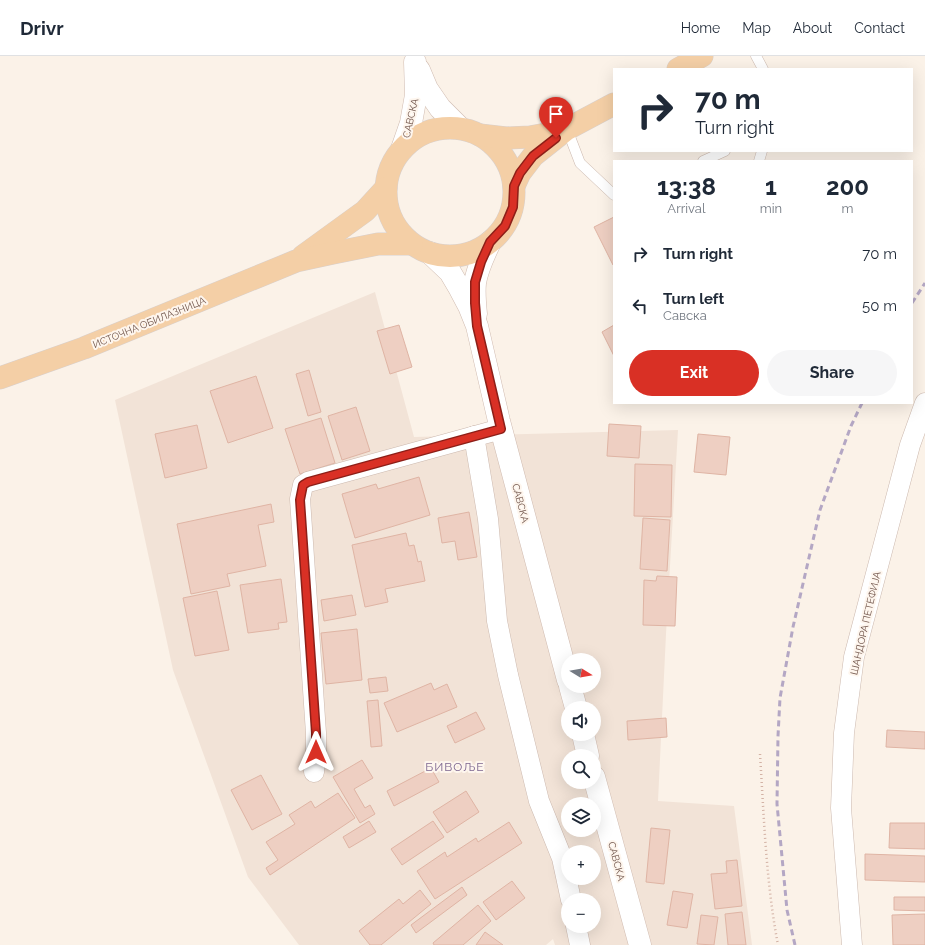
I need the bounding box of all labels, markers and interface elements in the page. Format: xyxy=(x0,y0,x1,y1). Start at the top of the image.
text: Drivr xyxy=(20,17,64,39)
text: Home xyxy=(681,20,720,36)
text: Map xyxy=(742,20,771,36)
text: About xyxy=(793,20,832,36)
text: Contact xyxy=(854,20,905,36)
text: 70 m xyxy=(695,83,761,116)
icon: right xyxy=(629,84,681,136)
street label: САВСКА xyxy=(401,97,420,139)
pin xyxy=(539,97,573,138)
icon: arrive xyxy=(545,103,567,125)
text: Turn right xyxy=(695,117,774,138)
text: 13:38 xyxy=(657,172,716,201)
text: 1 xyxy=(765,172,777,201)
text: 200 xyxy=(826,172,869,201)
text: Arrival xyxy=(667,201,705,216)
text: min xyxy=(760,201,782,216)
text: m xyxy=(842,201,854,216)
icon: right xyxy=(629,243,651,265)
text: Turn right xyxy=(663,245,733,263)
text: 70 m xyxy=(862,245,897,263)
text: Turn left xyxy=(663,290,724,308)
street label: ИСТОЧНА ОБИЛАЗНИЦА xyxy=(91,295,207,350)
icon: left xyxy=(629,295,651,317)
text: 50 m xyxy=(862,297,897,315)
text: Савска xyxy=(663,308,707,323)
button: Exit xyxy=(629,350,759,396)
button: Share xyxy=(767,350,897,396)
street label: САВСКА xyxy=(510,482,531,524)
street label: ШАНДОРА ПЕТЕФИЈА xyxy=(848,570,883,676)
north arrow xyxy=(561,653,601,693)
map controls xyxy=(561,653,601,933)
button: sound xyxy=(561,701,601,741)
position arrow xyxy=(295,731,337,773)
button: search xyxy=(561,749,601,789)
district label: БИВОЉЕ xyxy=(425,760,485,774)
button: layers xyxy=(561,797,601,837)
street label: САВСКА xyxy=(606,840,627,882)
button: + xyxy=(561,845,601,885)
button: − xyxy=(561,893,601,933)

